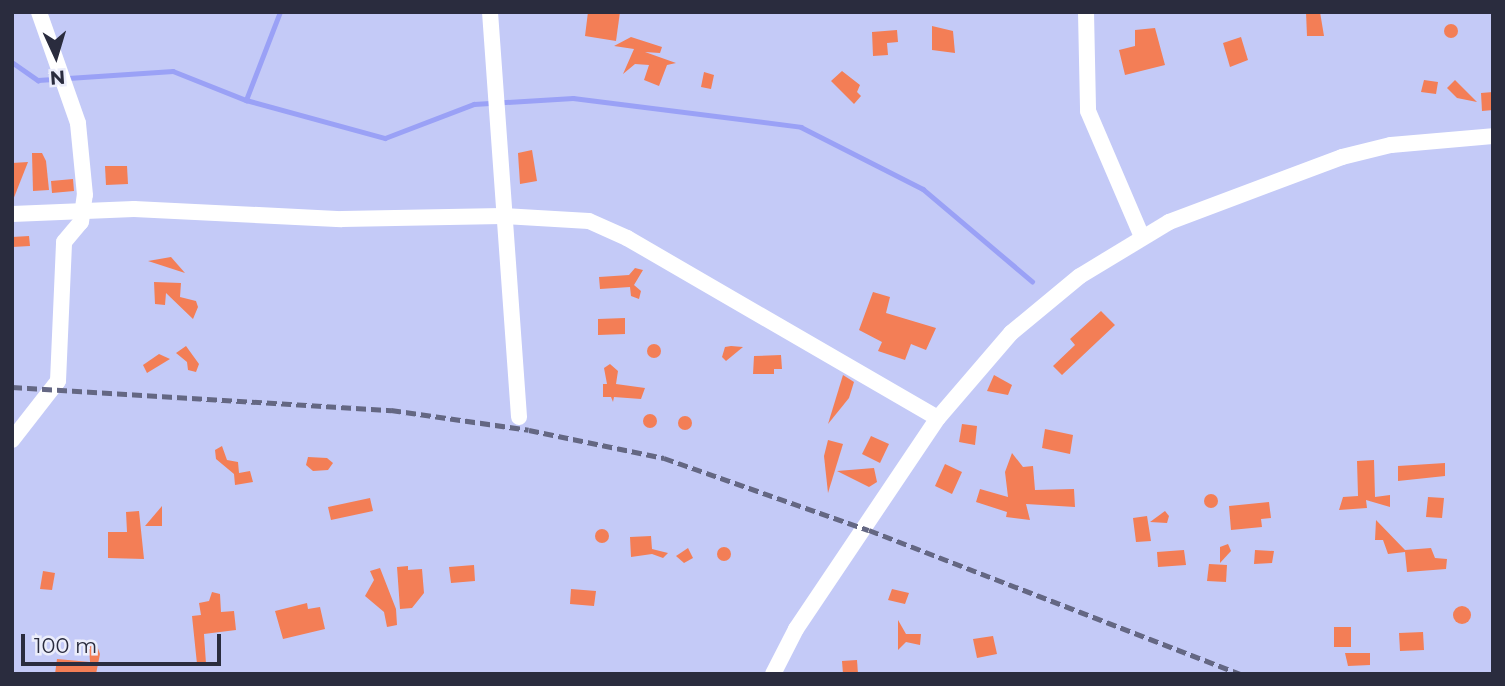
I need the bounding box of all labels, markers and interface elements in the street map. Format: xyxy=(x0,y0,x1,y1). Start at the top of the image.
north arrow xyxy=(21,21,91,91)
text: N xyxy=(49,65,66,89)
scale bar xyxy=(24,620,224,664)
text: 100 m xyxy=(34,633,97,658)

